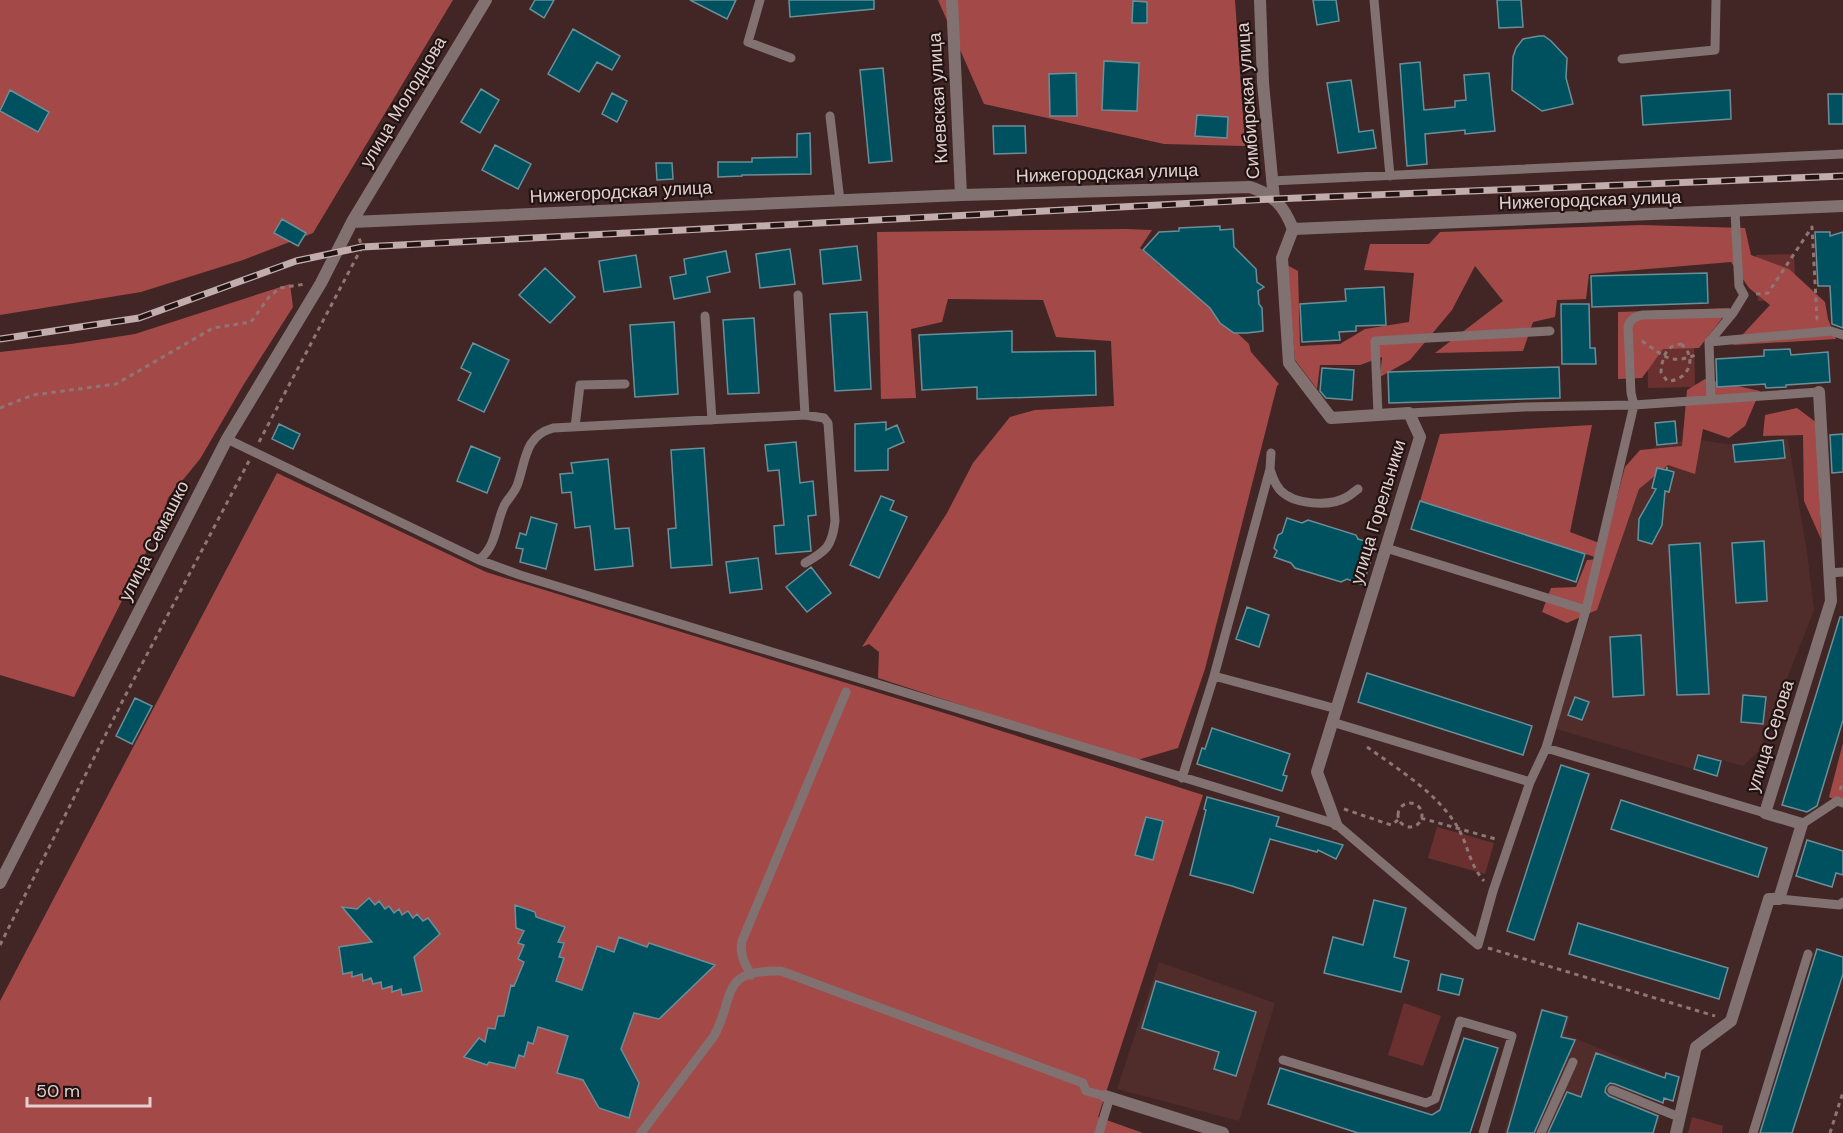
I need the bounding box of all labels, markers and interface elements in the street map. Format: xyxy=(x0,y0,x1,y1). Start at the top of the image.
street label: Симбирская улица xyxy=(1230,21,1265,180)
street label: улица Молодцова xyxy=(354,31,452,172)
street label: Киевская улица xyxy=(923,31,953,164)
street label: Нижегородская улица xyxy=(1015,158,1200,188)
street label: Нижегородская улица xyxy=(529,175,714,209)
street label: Нижегородская улица xyxy=(1498,185,1683,215)
street label: улица Горельники xyxy=(1345,437,1411,587)
street label: улица Семашко xyxy=(113,477,195,605)
street label: улица Серова xyxy=(1741,676,1800,795)
scale bar xyxy=(27,1070,150,1108)
text: 50 m xyxy=(36,1079,80,1103)

